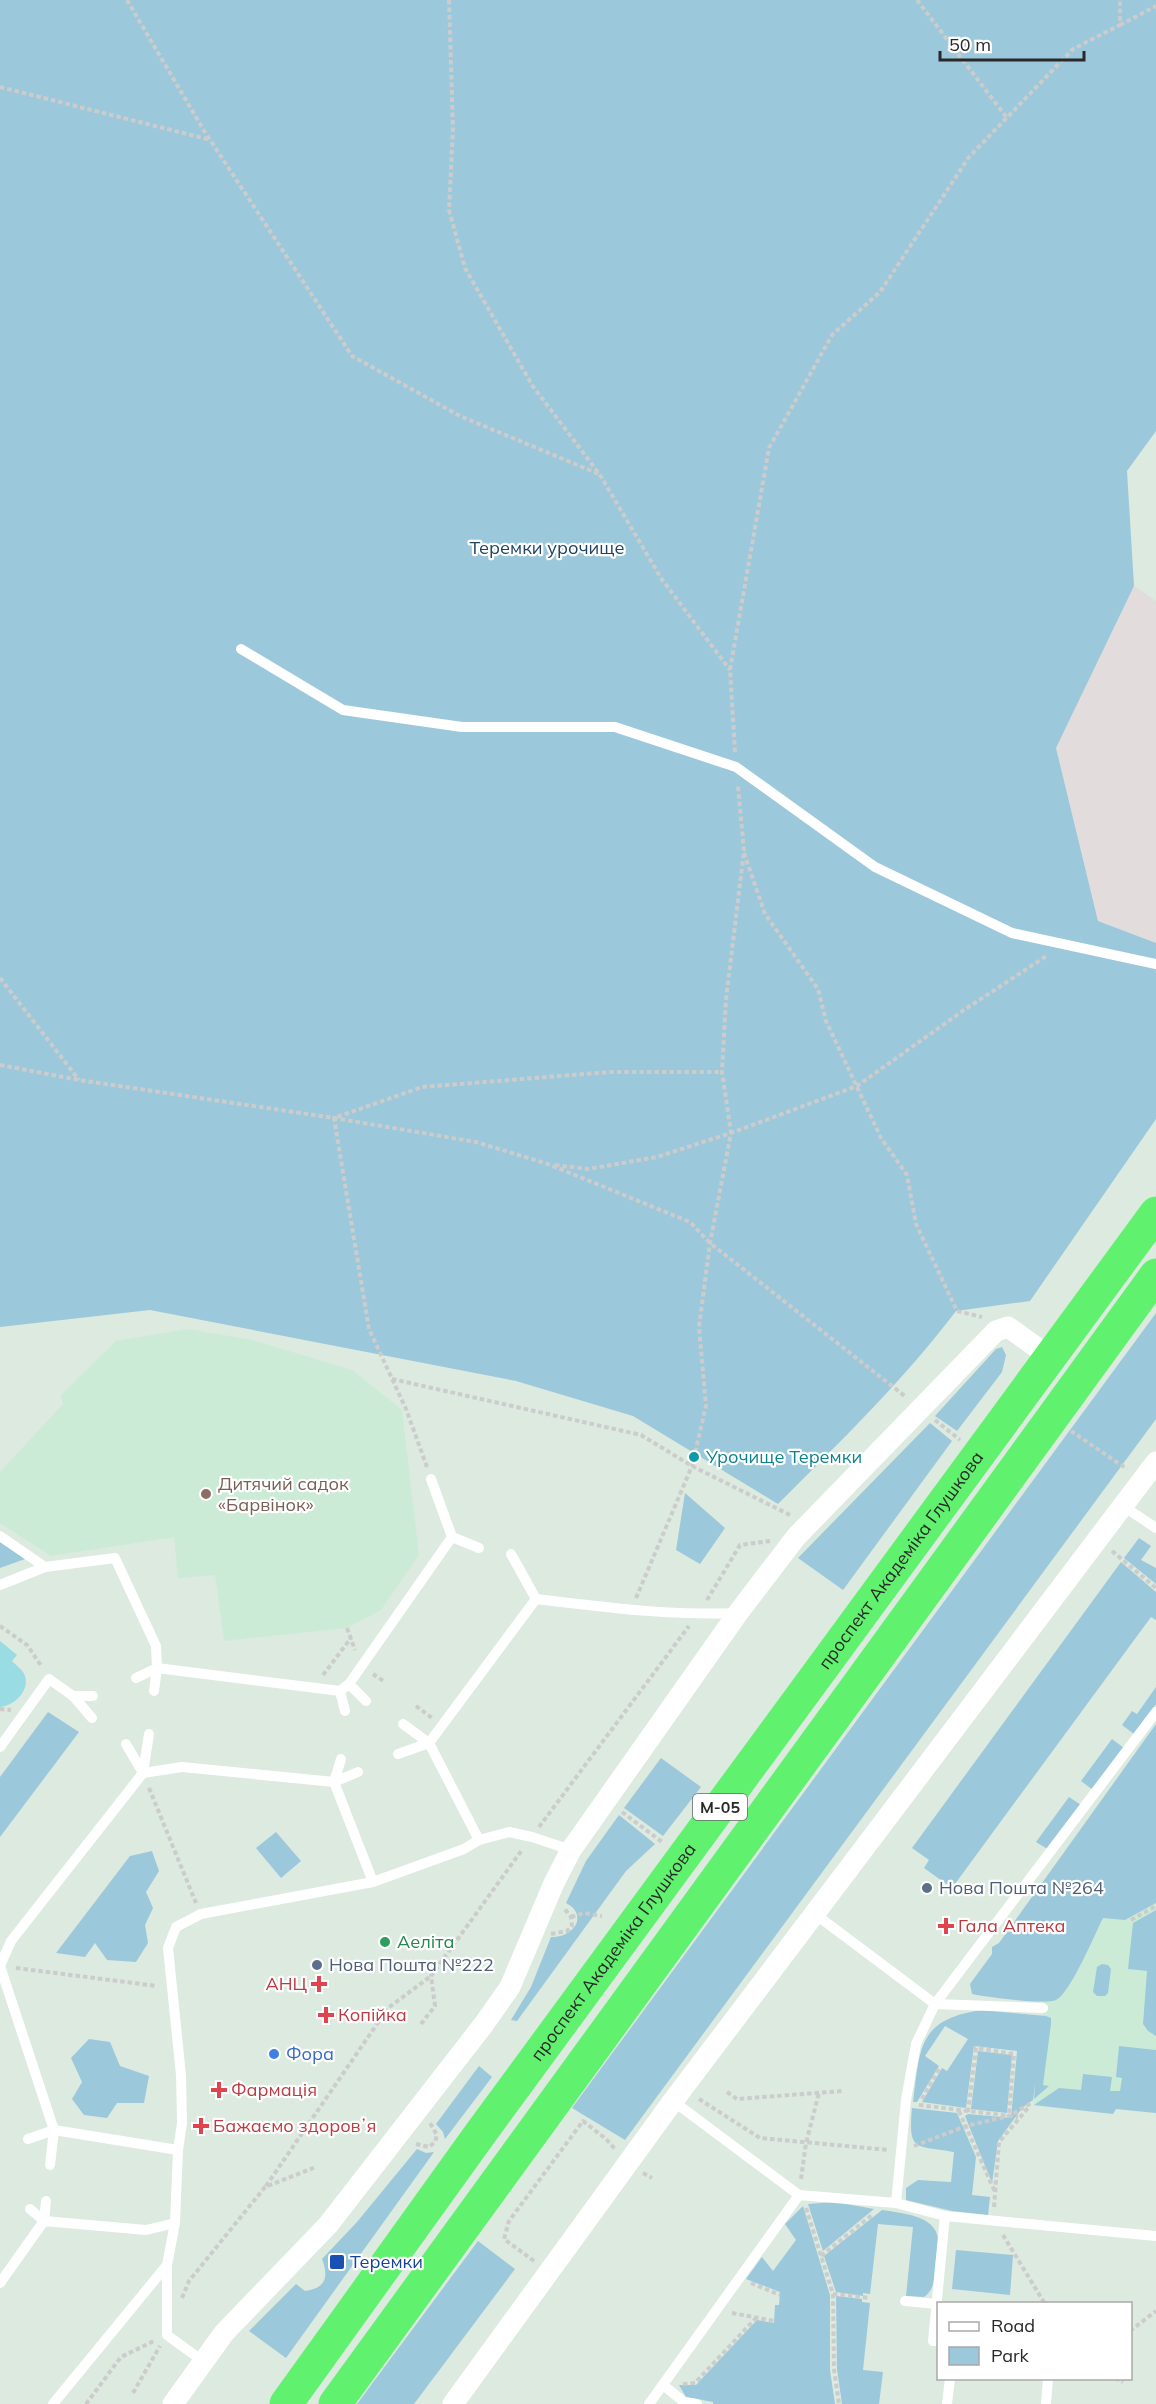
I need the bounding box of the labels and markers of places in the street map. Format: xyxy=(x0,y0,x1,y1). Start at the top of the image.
place label: Урочище Теремки xyxy=(705,1445,862,1468)
marker: Урочище Теремки xyxy=(687,1450,701,1464)
place label: Дитячий садок «Барвінок» xyxy=(218,1472,349,1516)
marker: Дитячий садок «Барвінок» xyxy=(199,1487,213,1501)
place label: Нова Пошта №264 xyxy=(939,1876,1104,1899)
marker: Нова Пошта №264 xyxy=(920,1881,934,1895)
place label: Гала Аптека xyxy=(958,1914,1066,1937)
marker: Гала Аптека xyxy=(939,1919,953,1933)
place label: Аеліта xyxy=(397,1930,454,1953)
marker: Аеліта xyxy=(378,1935,392,1949)
place label: Нова Пошта №222 xyxy=(329,1953,494,1976)
marker: Нова Пошта №222 xyxy=(310,1958,324,1972)
place label: АНЦ xyxy=(266,1972,308,1995)
marker: АНЦ xyxy=(312,1977,326,1991)
place label: Копійка xyxy=(338,2003,407,2026)
marker: Копійка xyxy=(319,2008,333,2022)
place label: Фора xyxy=(286,2042,334,2065)
marker: Фора xyxy=(267,2047,281,2061)
place label: Фармація xyxy=(231,2078,317,2101)
marker: Фармація xyxy=(212,2083,226,2097)
place label: Бажаємо здоровʼя xyxy=(213,2114,376,2137)
marker: Бажаємо здоровʼя xyxy=(194,2119,208,2133)
place label: Теремки xyxy=(350,2250,423,2273)
marker: Теремки xyxy=(328,2253,346,2271)

